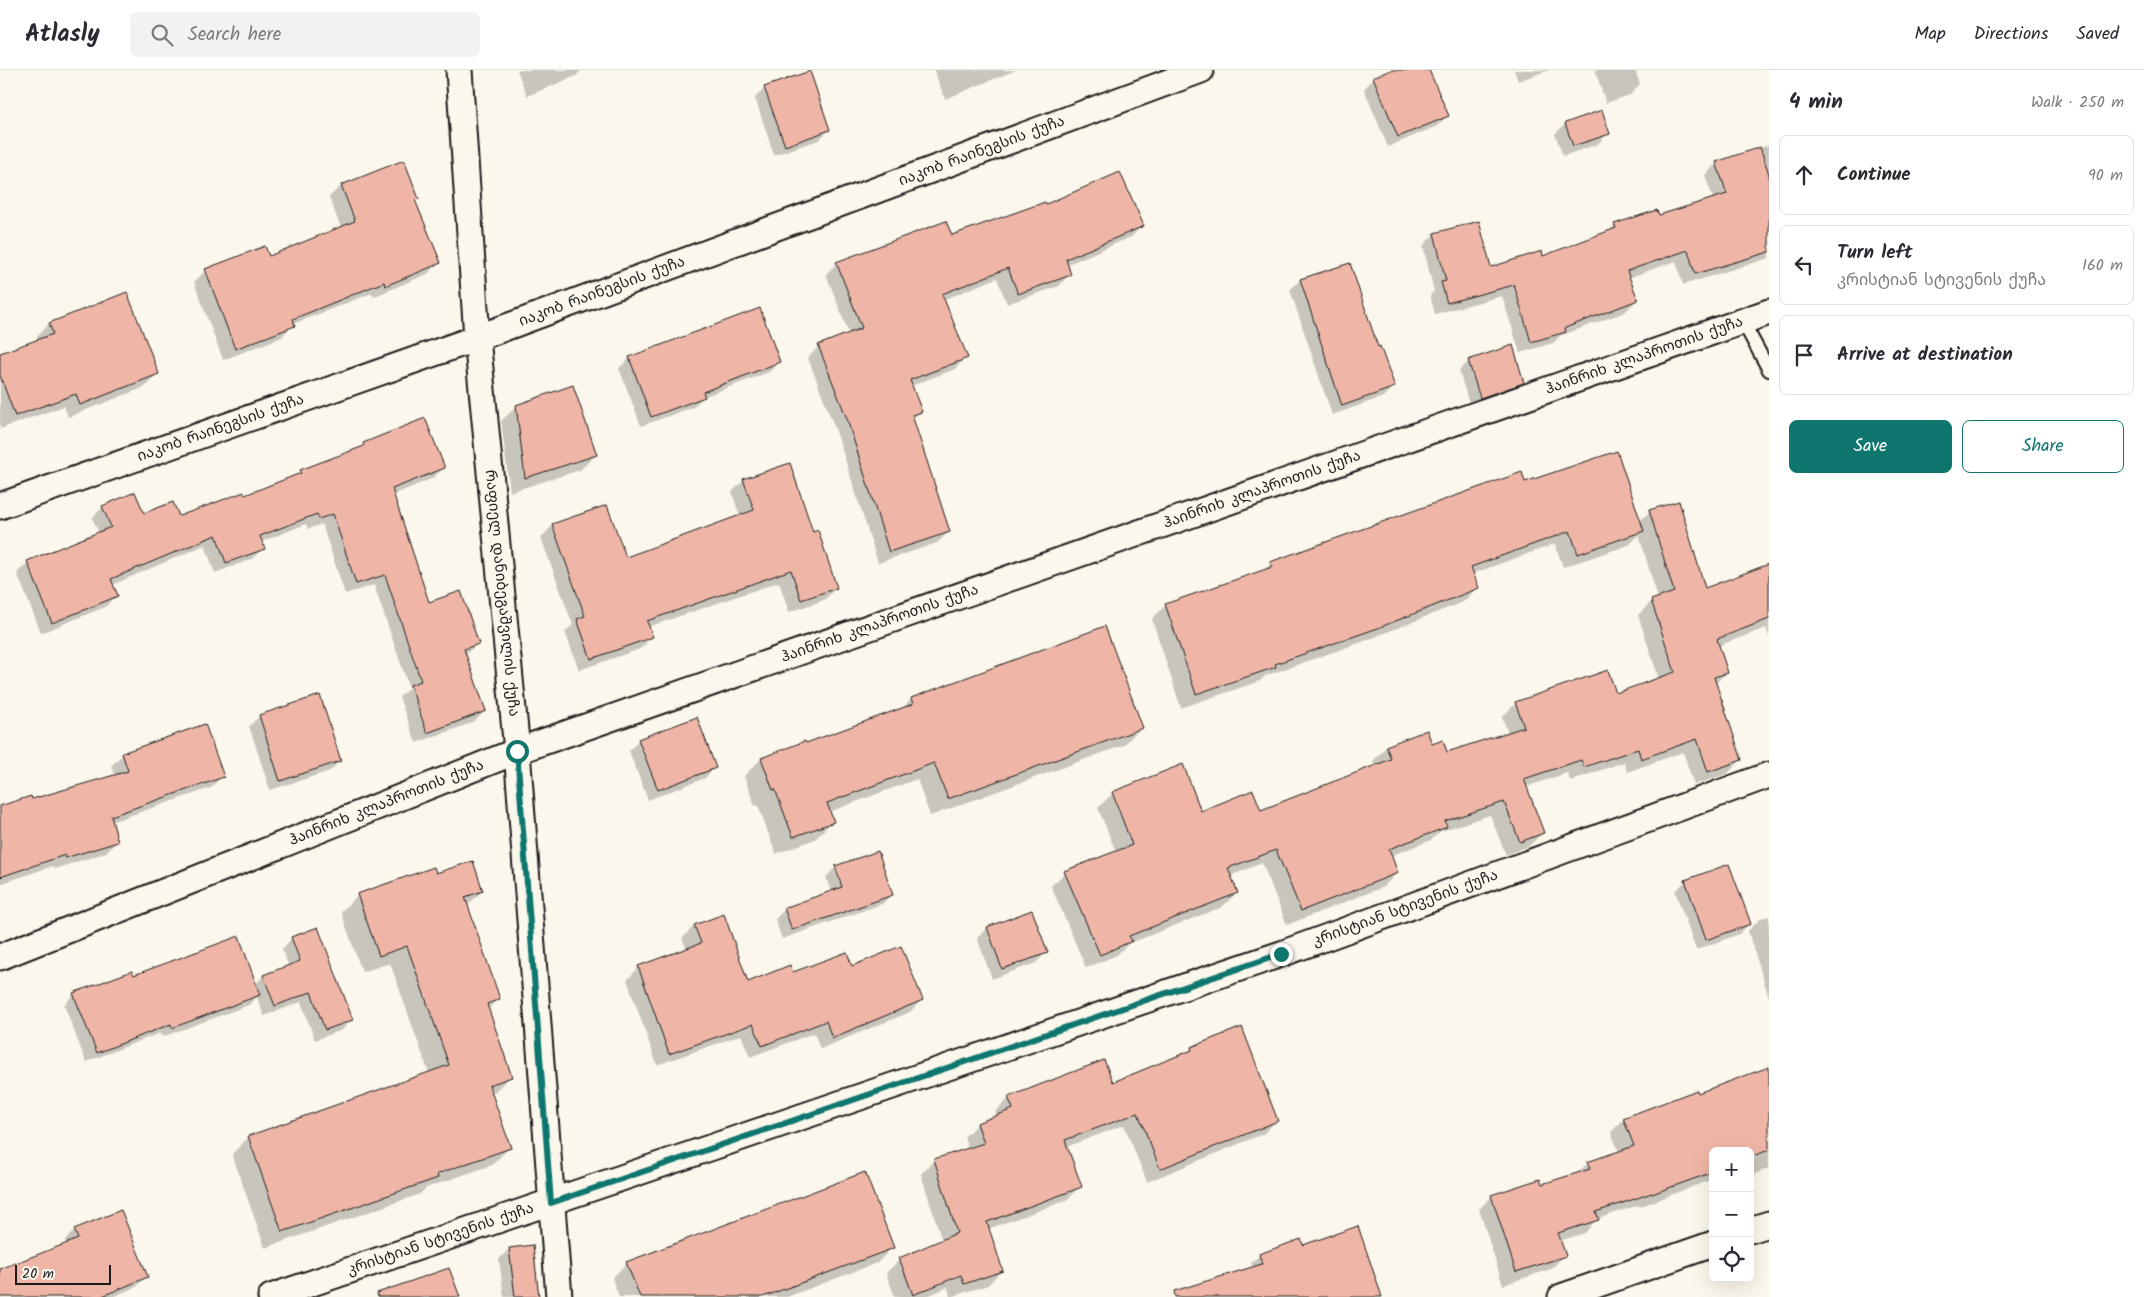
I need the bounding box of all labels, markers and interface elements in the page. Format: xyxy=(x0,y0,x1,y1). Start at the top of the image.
search box xyxy=(130,12,480,57)
text: Atlasly xyxy=(25,15,100,54)
text: Search here xyxy=(188,20,281,50)
text: Map xyxy=(1914,20,1946,49)
text: Directions xyxy=(1974,20,2048,49)
text: Saved xyxy=(2076,20,2119,49)
icon: search xyxy=(148,21,176,49)
text: 4 min xyxy=(1789,86,1843,119)
text: Walk · 250 m xyxy=(2031,90,2124,115)
street label: იაკობ რაინეგსის ქუჩა xyxy=(895,109,1068,193)
text: Continue xyxy=(1837,160,1910,190)
icon: ahead xyxy=(1790,161,1818,189)
text: 90 m xyxy=(2088,163,2123,188)
text: Turn left xyxy=(1837,238,1912,268)
street label: იაკობ რაინეგსის ქუჩა xyxy=(515,250,689,333)
icon: left xyxy=(1790,251,1818,279)
text: 160 m xyxy=(2082,253,2123,278)
text: კრისტიან სტივენის ქუჩა xyxy=(1837,268,2046,293)
street label: ჰაინრიხ კლაპროთის ქუჩა xyxy=(1542,310,1746,402)
text: Arrive at destination xyxy=(1837,340,2013,370)
icon: arrive xyxy=(1790,341,1818,369)
street label: იაკობ რაინეგსის ქუჩა xyxy=(134,388,308,469)
button: Save xyxy=(1789,420,1952,473)
button: Share xyxy=(1962,420,2124,473)
street label: ჰაინრიხ კლაპროთის ქუჩა xyxy=(1160,444,1364,536)
street label: რაფიელ დანიბეგაშვილის ქუჩა xyxy=(478,469,526,718)
street label: ჰაინრიხ კლაპროთის ქუჩა xyxy=(778,578,982,670)
route start xyxy=(506,740,529,763)
street label: ჰაინრიხ კლაპროთის ქუჩა xyxy=(285,753,488,853)
street label: კრისტიან სტივენის ქუჩა xyxy=(1309,863,1501,953)
route end xyxy=(1270,943,1293,966)
map controls xyxy=(1709,1147,1754,1282)
button: + xyxy=(1709,1147,1754,1192)
button: − xyxy=(1709,1192,1754,1237)
street label: კრისტიან სტივენის ქუჩა xyxy=(344,1197,537,1282)
button: locate xyxy=(1709,1237,1754,1282)
scale bar xyxy=(15,1262,111,1285)
text: 20 m xyxy=(22,1263,54,1285)

